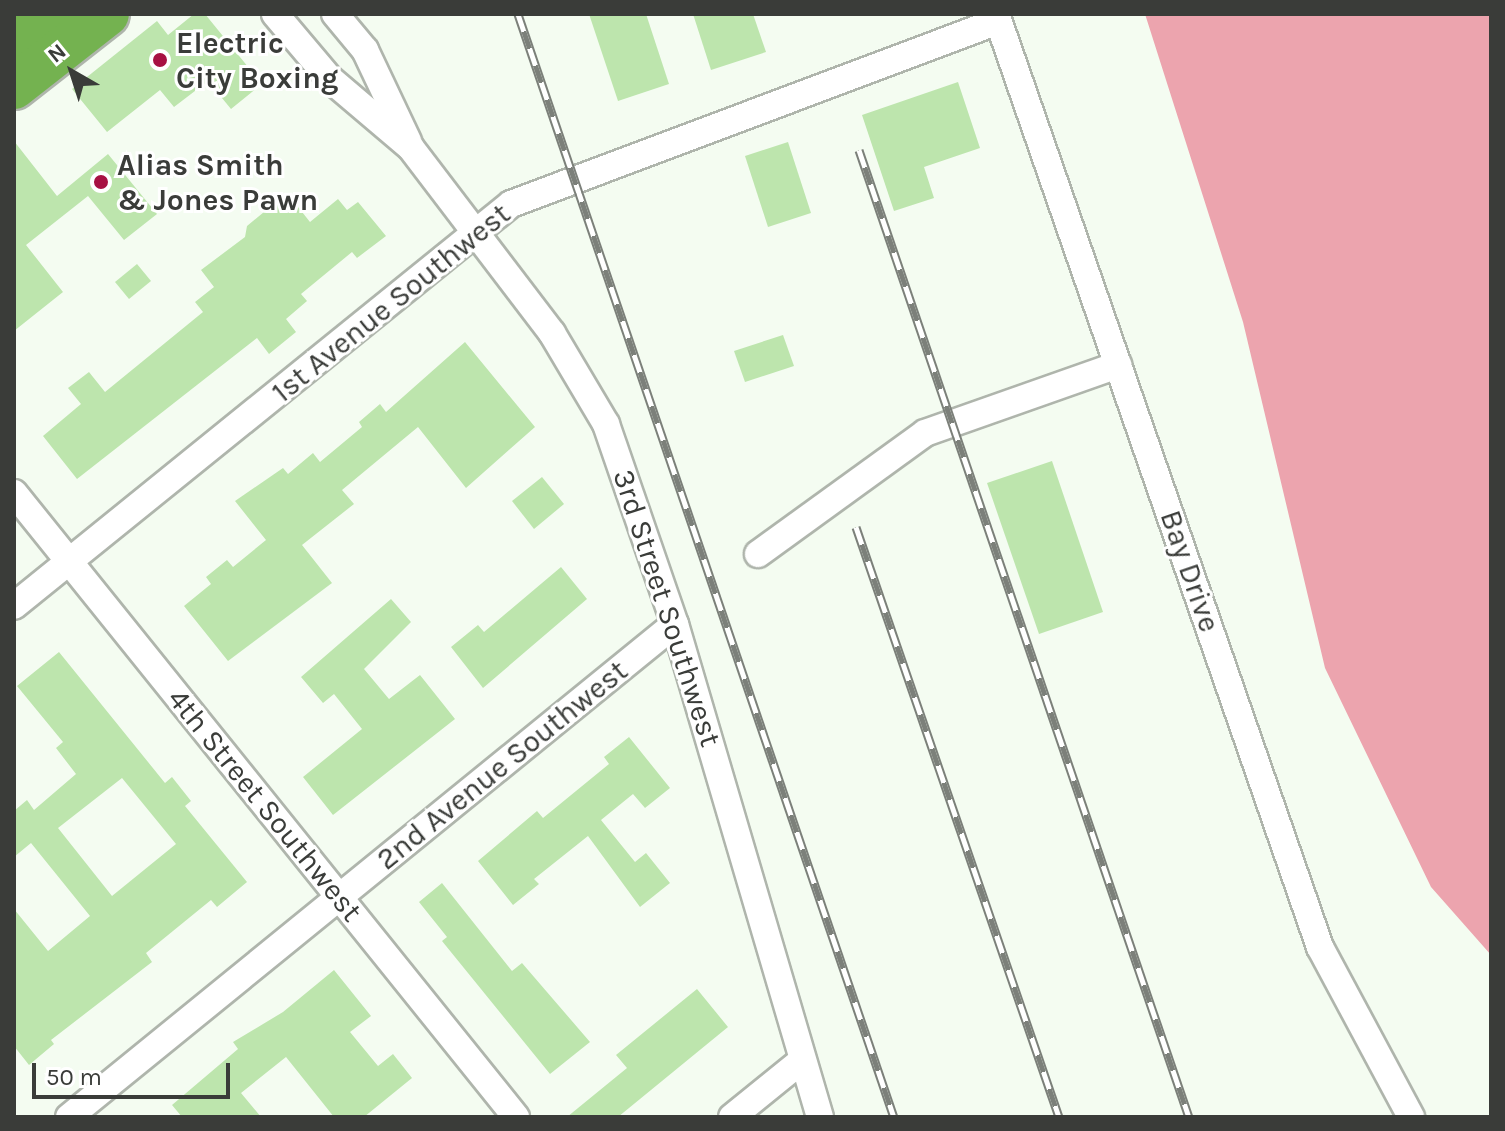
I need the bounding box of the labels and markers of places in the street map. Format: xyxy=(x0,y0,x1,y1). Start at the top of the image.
place label: Electric City Boxing xyxy=(176,25,338,96)
marker: Electric City Boxing xyxy=(151,51,169,69)
place label: Alias Smith & Jones Pawn xyxy=(117,147,318,218)
marker: Alias Smith & Jones Pawn xyxy=(92,173,110,191)

